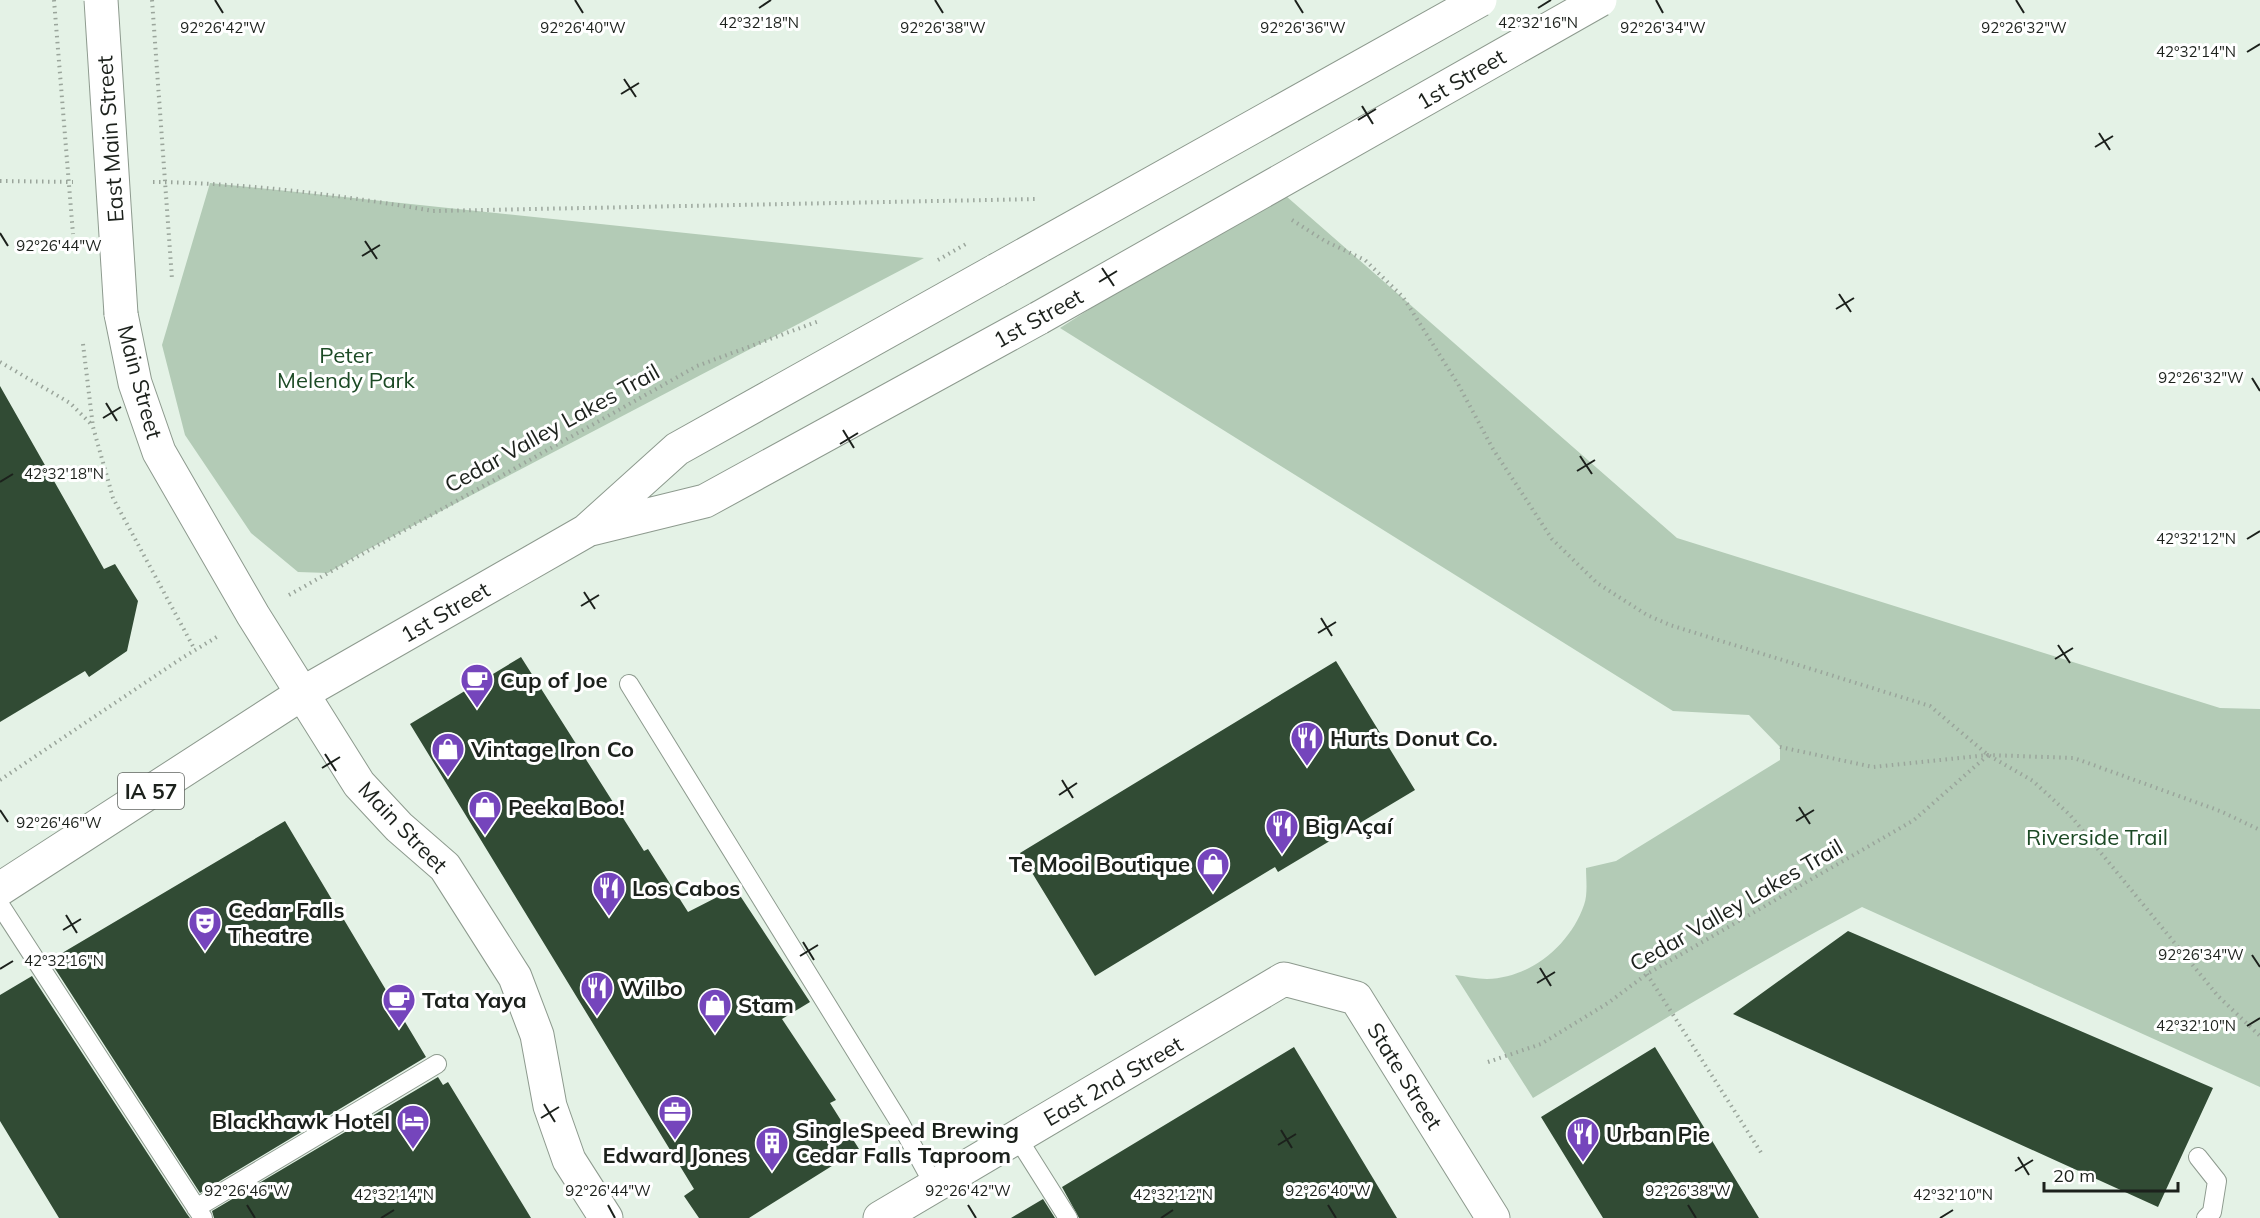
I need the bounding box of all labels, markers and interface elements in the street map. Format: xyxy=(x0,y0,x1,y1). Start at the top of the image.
text: 42°32'18"N xyxy=(719,13,799,32)
text: 42°32'16"N xyxy=(1498,13,1578,32)
text: 92°26'42"W xyxy=(180,18,266,37)
text: 92°26'40"W xyxy=(540,18,626,37)
text: 92°26'38"W xyxy=(900,18,986,37)
text: 92°26'36"W xyxy=(1260,18,1346,37)
text: 92°26'34"W xyxy=(1620,18,1706,37)
text: 92°26'32"W xyxy=(1981,18,2067,37)
street label: 1st Street xyxy=(1411,42,1511,116)
text: 42°32'14"N xyxy=(2156,42,2236,61)
street label: East Main Street xyxy=(90,54,130,223)
text: 92°26'44"W xyxy=(16,236,102,255)
street label: 1st Street xyxy=(988,282,1088,354)
street label: Main Street xyxy=(111,322,169,442)
park label: Peter Melendy Park xyxy=(277,341,416,394)
street label: Cedar Valley Lakes Trail xyxy=(440,357,664,499)
text: 92°26'32"W xyxy=(2158,368,2244,387)
text: 42°32'18"N xyxy=(24,464,104,483)
text: 42°32'12"N xyxy=(2156,529,2236,548)
street label: 1st Street xyxy=(395,575,495,649)
cafe icon: Cup of Joe xyxy=(459,662,495,709)
place label: Cup of Joe xyxy=(500,666,608,694)
restaurant icon: Hurts Donut Co. xyxy=(1289,720,1325,767)
place label: Hurts Donut Co. xyxy=(1330,724,1498,752)
shop icon: Vintage Iron Co xyxy=(430,731,466,778)
place label: Vintage Iron Co xyxy=(470,735,634,763)
road number: IA 57 xyxy=(118,773,184,809)
street label: Main Street xyxy=(352,775,454,879)
shop icon: Peeka Boo! xyxy=(467,789,503,836)
place label: Peeka Boo! xyxy=(508,793,625,821)
restaurant icon: Big Açaí xyxy=(1264,808,1300,855)
place label: Big Açaí xyxy=(1305,812,1394,840)
text: 92°26'46"W xyxy=(16,813,102,832)
park label: Riverside Trail xyxy=(2026,823,2168,851)
street label: Cedar Valley Lakes Trail xyxy=(1624,833,1848,977)
shop icon: Te Mooi Boutique xyxy=(1195,846,1231,893)
place label: Te Mooi Boutique xyxy=(1009,850,1190,878)
restaurant icon: Los Cabos xyxy=(591,870,627,917)
place label: Los Cabos xyxy=(632,874,740,902)
place label: Cedar Falls Theatre xyxy=(228,896,345,949)
theatre icon: Cedar Falls Theatre xyxy=(187,905,223,952)
text: 92°26'34"W xyxy=(2158,945,2244,964)
text: 42°32'16"N xyxy=(24,951,104,970)
restaurant icon: Wilbo xyxy=(579,970,615,1017)
place label: Wilbo xyxy=(620,974,683,1002)
cafe icon: Tata Yaya xyxy=(381,982,417,1029)
place label: Tata Yaya xyxy=(422,986,527,1014)
shop icon: Stam xyxy=(697,987,733,1034)
place label: Stam xyxy=(738,991,794,1019)
text: 42°32'10"N xyxy=(2156,1016,2236,1035)
street label: State Street xyxy=(1361,1017,1449,1135)
street label: East 2nd Street xyxy=(1038,1030,1188,1132)
office icon: Edward Jones xyxy=(657,1094,693,1141)
hotel icon: Blackhawk Hotel xyxy=(395,1103,431,1150)
place label: Blackhawk Hotel xyxy=(212,1107,390,1135)
place label: SingleSpeed Brewing Cedar Falls Taproom xyxy=(795,1116,1019,1169)
restaurant icon: Urban Pie xyxy=(1565,1116,1601,1163)
place label: Urban Pie xyxy=(1606,1120,1710,1148)
building icon: SingleSpeed Brewing Cedar Falls Taproom xyxy=(754,1125,790,1172)
place label: Edward Jones xyxy=(603,1141,747,1169)
scale bar xyxy=(2044,1155,2178,1193)
text: 20 m xyxy=(2053,1164,2095,1187)
text: 92°26'46"W xyxy=(204,1181,290,1200)
text: 92°26'44"W xyxy=(565,1181,651,1200)
text: 92°26'42"W xyxy=(925,1181,1011,1200)
text: 92°26'40"W xyxy=(1285,1181,1371,1200)
text: 92°26'38"W xyxy=(1645,1181,1731,1200)
text: 42°32'14"N xyxy=(354,1185,434,1204)
text: 42°32'12"N xyxy=(1133,1185,1213,1204)
text: 42°32'10"N xyxy=(1913,1185,1993,1204)

